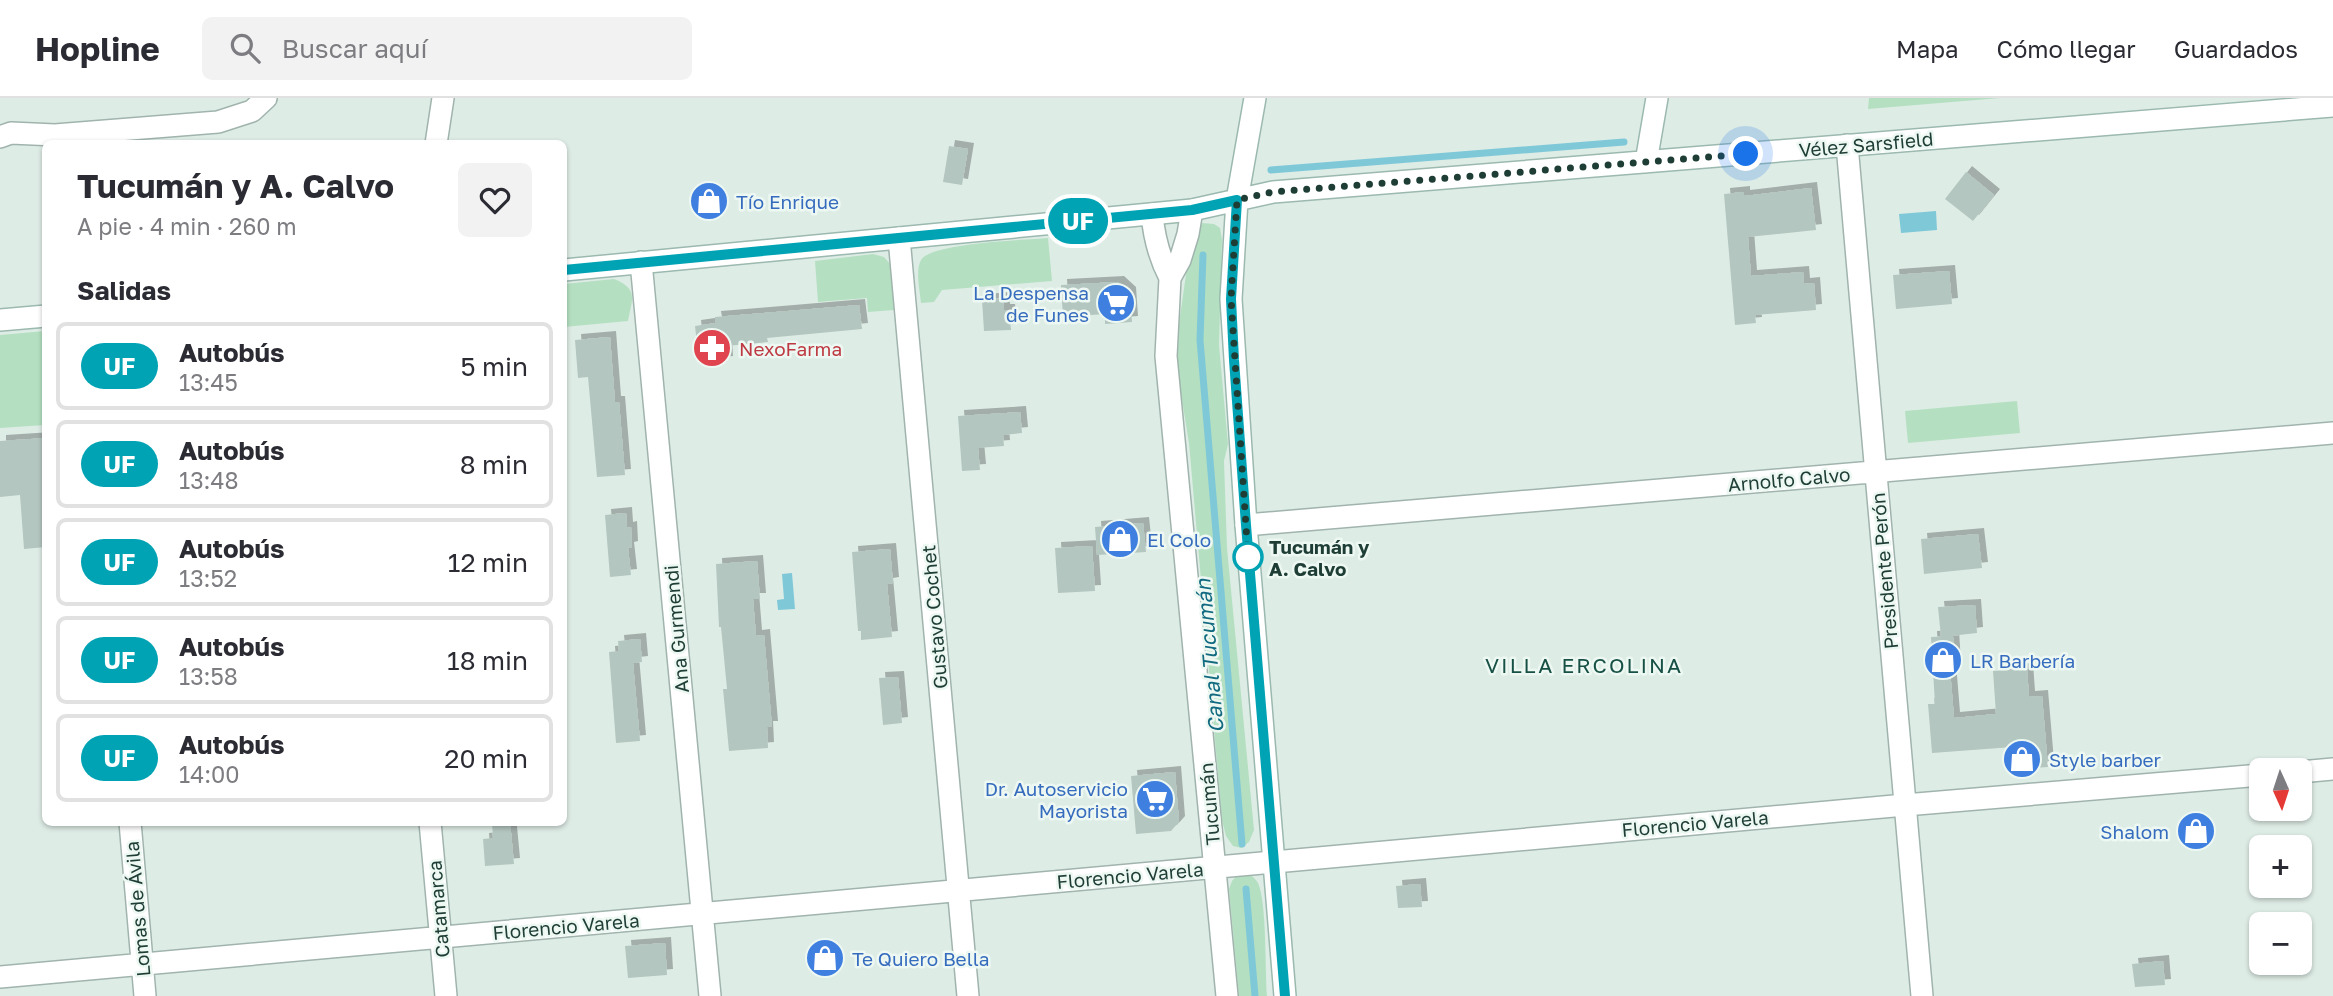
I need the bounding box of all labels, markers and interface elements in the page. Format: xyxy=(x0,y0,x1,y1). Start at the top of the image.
search box xyxy=(202,17,692,80)
text: Hopline xyxy=(35,29,160,68)
icon: search xyxy=(226,29,264,67)
text: Buscar aquí xyxy=(282,33,428,64)
text: Mapa xyxy=(1896,34,1959,63)
text: Cómo llegar xyxy=(1997,34,2136,63)
text: Guardados xyxy=(2174,34,2298,63)
street label: Vélez Sarsfield xyxy=(1798,127,1934,161)
your location xyxy=(1728,136,1763,171)
button: heart xyxy=(458,163,532,237)
text: Tucumán y A. Calvo xyxy=(77,166,394,205)
shop icon: Tío Enrique xyxy=(688,180,730,222)
place label: Tío Enrique xyxy=(736,190,839,213)
line badge: UF xyxy=(1046,198,1110,244)
text: UF xyxy=(1062,206,1094,235)
text: A pie · 4 min · 260 m xyxy=(77,212,297,240)
text: Salidas xyxy=(77,275,171,306)
place label: La Despensa de Funes xyxy=(973,281,1089,326)
supermarket icon: La Despensa de Funes xyxy=(1095,282,1137,324)
pharmacy icon: NexoFarma xyxy=(691,327,733,369)
text: Autobús xyxy=(179,337,285,368)
place label: NexoFarma xyxy=(739,337,842,360)
text: UF xyxy=(104,351,135,380)
text: 5 min xyxy=(460,351,528,382)
text: 13:45 xyxy=(179,368,238,396)
text: Autobús xyxy=(179,435,285,466)
text: UF xyxy=(104,449,135,478)
text: 8 min xyxy=(460,449,528,480)
street label: Arnolfo Calvo xyxy=(1727,462,1851,496)
text: 13:48 xyxy=(179,466,239,494)
street label: Presidente Perón xyxy=(1866,492,1902,650)
shop icon: El Colo xyxy=(1099,518,1141,560)
place label: El Colo xyxy=(1147,528,1211,551)
text: Autobús xyxy=(179,533,285,564)
place label: Tucumán y A. Calvo xyxy=(1269,535,1370,580)
marker: Tucumán y A. Calvo xyxy=(1233,542,1263,572)
street label: Gustavo Cochet xyxy=(916,544,952,690)
text: UF xyxy=(104,547,135,576)
text: 12 min xyxy=(448,547,528,578)
text: 13:52 xyxy=(179,564,237,592)
street label: Ana Gurmendi xyxy=(659,564,693,694)
water label: Canal Tucumán xyxy=(1189,577,1229,734)
text: Autobús xyxy=(179,631,285,662)
shop icon: LR Barbería xyxy=(1922,639,1964,681)
text: UF xyxy=(104,645,135,674)
text: 18 min xyxy=(447,645,528,676)
place label: LR Barbería xyxy=(1970,649,2075,672)
district label: VILLA ERCOLINA xyxy=(1485,652,1683,678)
text: 13:58 xyxy=(179,662,238,690)
text: Autobús xyxy=(179,729,285,760)
shop icon: Style barber xyxy=(2001,738,2043,780)
text: UF xyxy=(104,743,135,772)
text: 20 min xyxy=(444,743,528,774)
place label: Style barber xyxy=(2049,748,2162,771)
north arrow xyxy=(2249,758,2312,821)
map controls xyxy=(2249,758,2312,975)
text: 14:00 xyxy=(179,760,240,788)
street label: Tucumán xyxy=(1194,762,1224,846)
place label: Dr. Autoservicio Mayorista xyxy=(985,777,1128,822)
supermarket icon: Dr. Autoservicio Mayorista xyxy=(1134,778,1176,820)
street label: Florencio Varela xyxy=(1621,805,1769,841)
shop icon: Shalom xyxy=(2175,810,2217,852)
place label: Shalom xyxy=(2100,820,2169,843)
button: + xyxy=(2249,835,2312,898)
street label: Lomas de Ávila xyxy=(120,840,154,978)
street label: Florencio Varela xyxy=(1056,857,1204,893)
street label: Catamarca xyxy=(422,859,454,959)
street label: Florencio Varela xyxy=(492,908,640,944)
button: − xyxy=(2249,912,2312,975)
shop icon: Te Quiero Bella xyxy=(804,937,846,979)
place label: Te Quiero Bella xyxy=(852,947,990,970)

